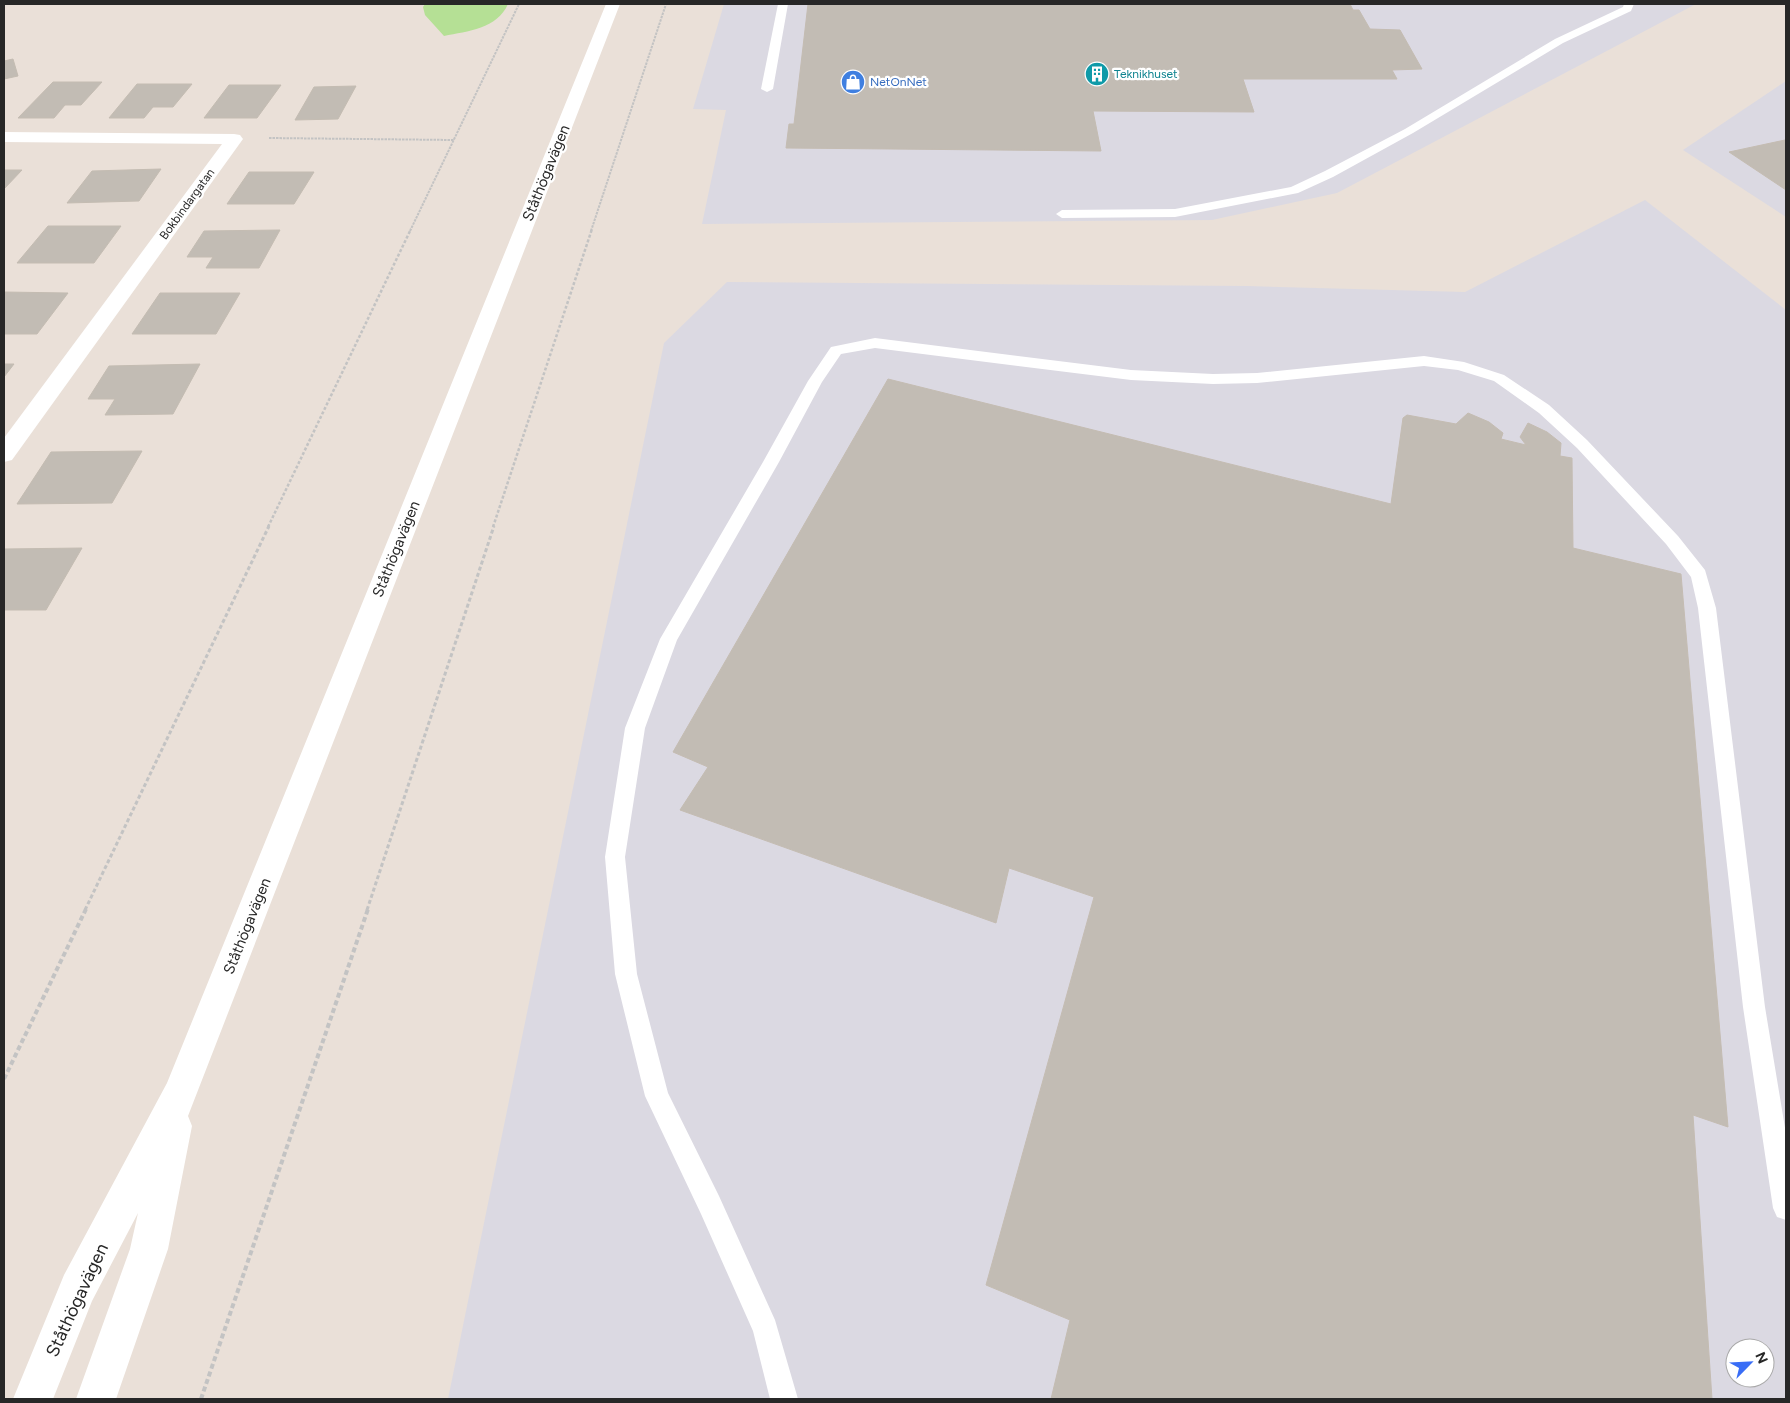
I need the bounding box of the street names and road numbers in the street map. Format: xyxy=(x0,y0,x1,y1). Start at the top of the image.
street label: Ståthögavägen xyxy=(518,122,574,224)
street label: Bokbindargatan xyxy=(157,166,218,242)
street label: Ståthögavägen xyxy=(368,498,424,600)
street label: Ståthögavägen xyxy=(219,875,275,977)
street label: Ståthögavägen xyxy=(41,1240,113,1360)

